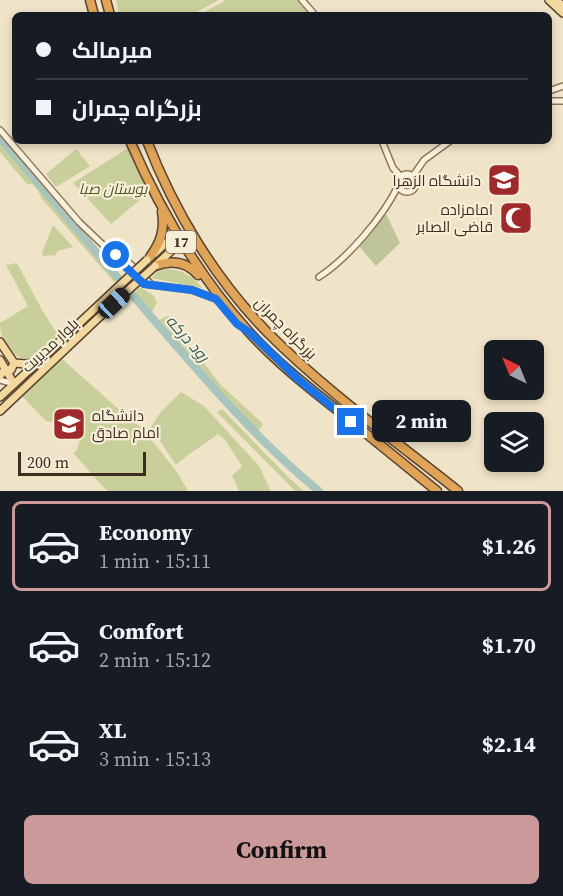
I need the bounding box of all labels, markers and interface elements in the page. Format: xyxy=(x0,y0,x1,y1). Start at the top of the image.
text: میرمالک xyxy=(72,35,152,65)
text: بزرگراه چمران xyxy=(72,93,202,123)
school or university icon: دانشگاه الزهرا xyxy=(486,162,522,198)
place label: دانشگاه الزهرا xyxy=(392,170,481,191)
park label: بوستان صبا xyxy=(79,178,148,199)
place label: امامزاده قاضی الصابر xyxy=(416,199,493,237)
mosque icon: امامزاده قاضی الصابر xyxy=(498,200,534,236)
road number: 17 xyxy=(166,231,196,253)
route start xyxy=(102,241,129,268)
car xyxy=(95,284,133,322)
street label: بزرگراه چمران xyxy=(250,292,322,364)
water label: رود درکه xyxy=(161,310,216,368)
street label: بلوار مدیریت xyxy=(17,313,83,377)
north arrow xyxy=(484,340,544,400)
map controls xyxy=(484,340,544,472)
callout: 2 min xyxy=(372,401,471,443)
place label: دانشگاه امام صادق xyxy=(92,405,160,443)
school or university icon: دانشگاه امام صادق xyxy=(51,406,87,442)
text: 2 min xyxy=(396,407,447,435)
route end xyxy=(337,408,364,435)
button: layers xyxy=(484,412,544,472)
scale bar xyxy=(18,449,146,477)
text: 200 m xyxy=(27,451,69,473)
text: Economy xyxy=(99,517,193,547)
icon: car xyxy=(27,519,81,573)
text: $1.26 xyxy=(482,531,536,561)
text: 1 min · 15:11 xyxy=(99,547,211,575)
text: Comfort xyxy=(99,616,183,646)
icon: car xyxy=(27,618,81,672)
text: $1.70 xyxy=(482,630,536,660)
text: 2 min · 15:12 xyxy=(99,646,211,674)
text: XL xyxy=(99,715,126,745)
icon: car xyxy=(27,717,81,771)
text: $2.14 xyxy=(482,729,536,759)
text: 3 min · 15:13 xyxy=(99,745,211,773)
button: Confirm xyxy=(24,815,539,884)

